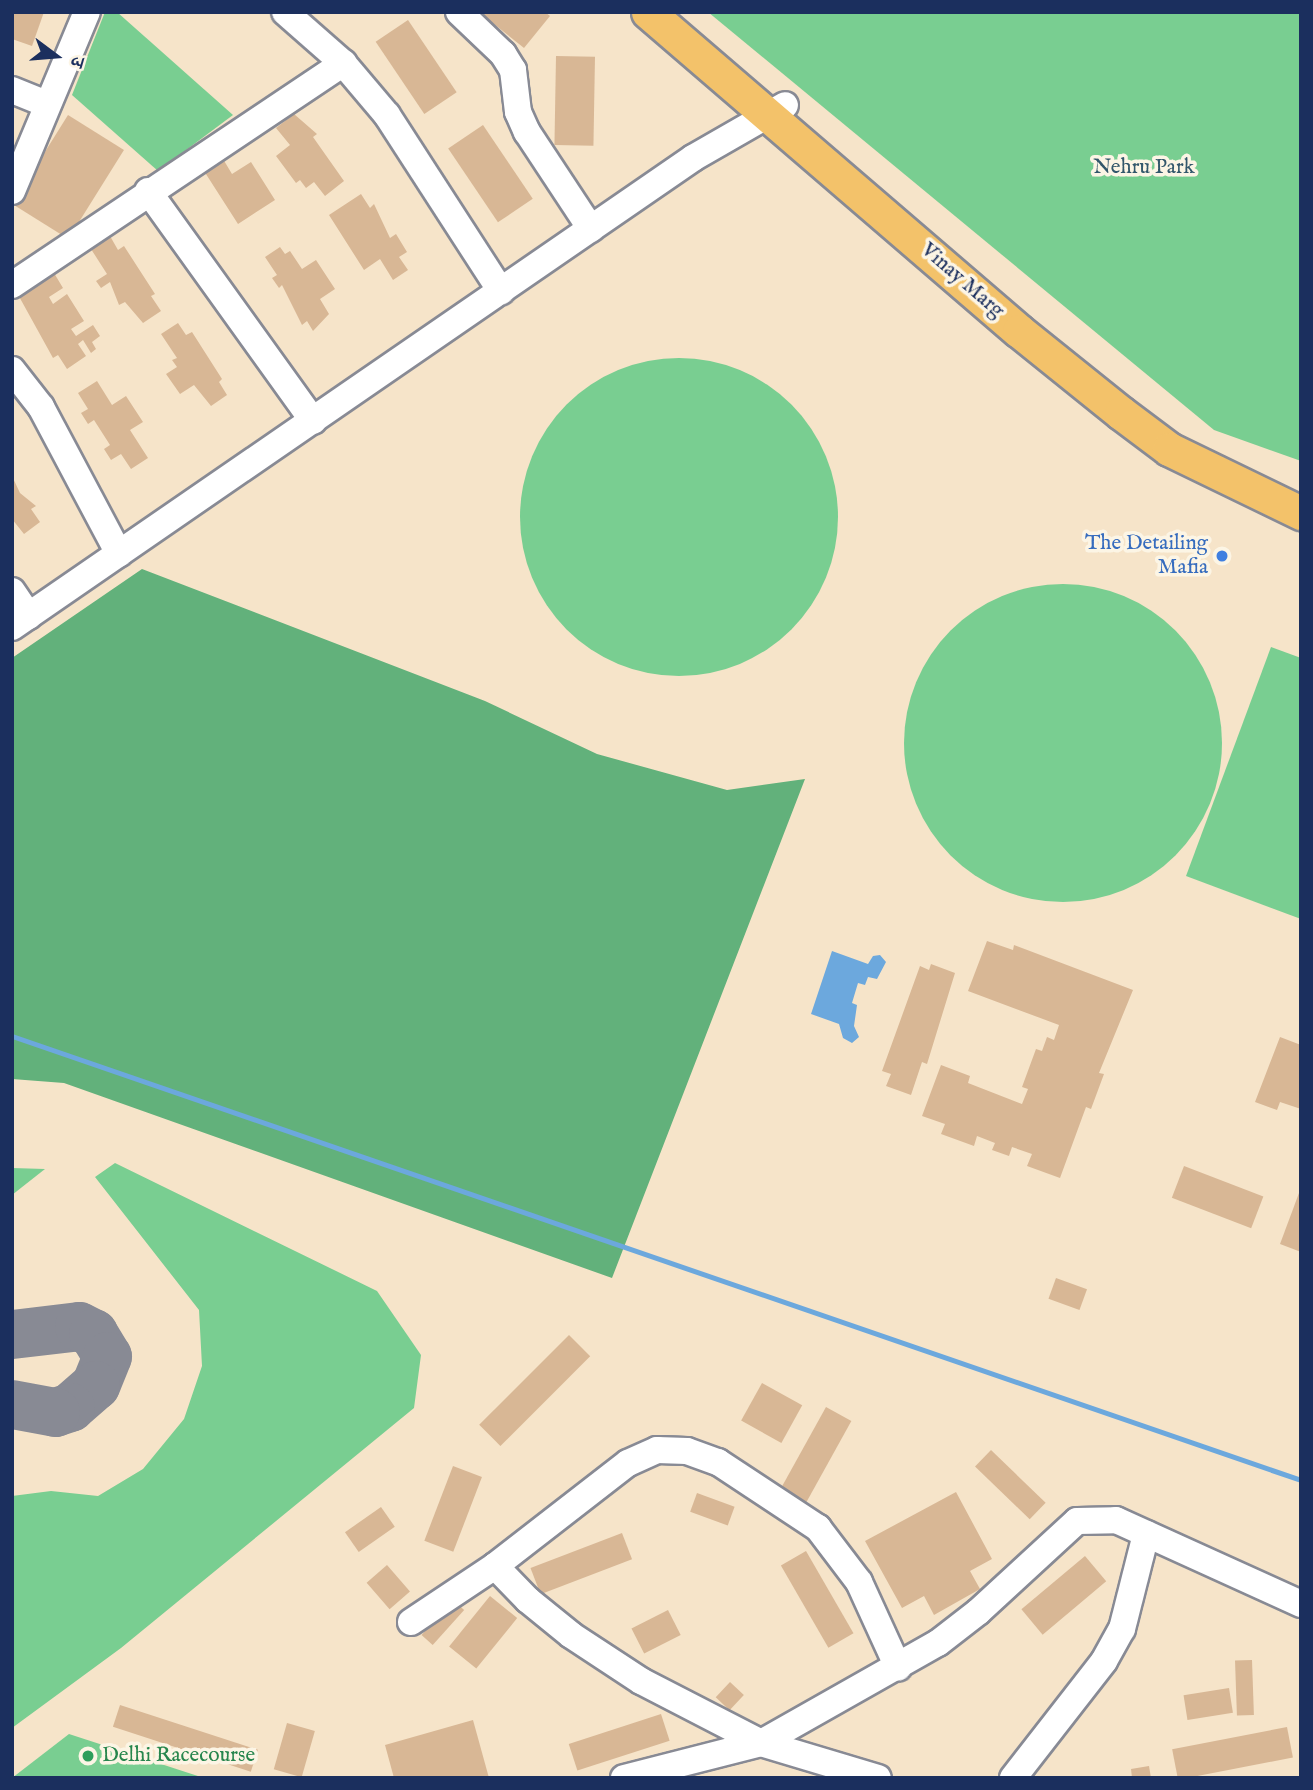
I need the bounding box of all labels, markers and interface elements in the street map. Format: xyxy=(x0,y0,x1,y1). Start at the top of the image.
north arrow xyxy=(21,21,91,91)
text: उ xyxy=(63,54,89,70)
park label: Nehru Park xyxy=(1093,155,1195,181)
street label: Vinay Marg xyxy=(915,238,1009,324)
place label: The Detailing Mafia xyxy=(1085,531,1208,581)
marker: The Detailing Mafia xyxy=(1214,548,1230,564)
place label: Delhi Racecourse xyxy=(102,1743,255,1769)
marker: Delhi Racecourse xyxy=(80,1748,96,1764)

